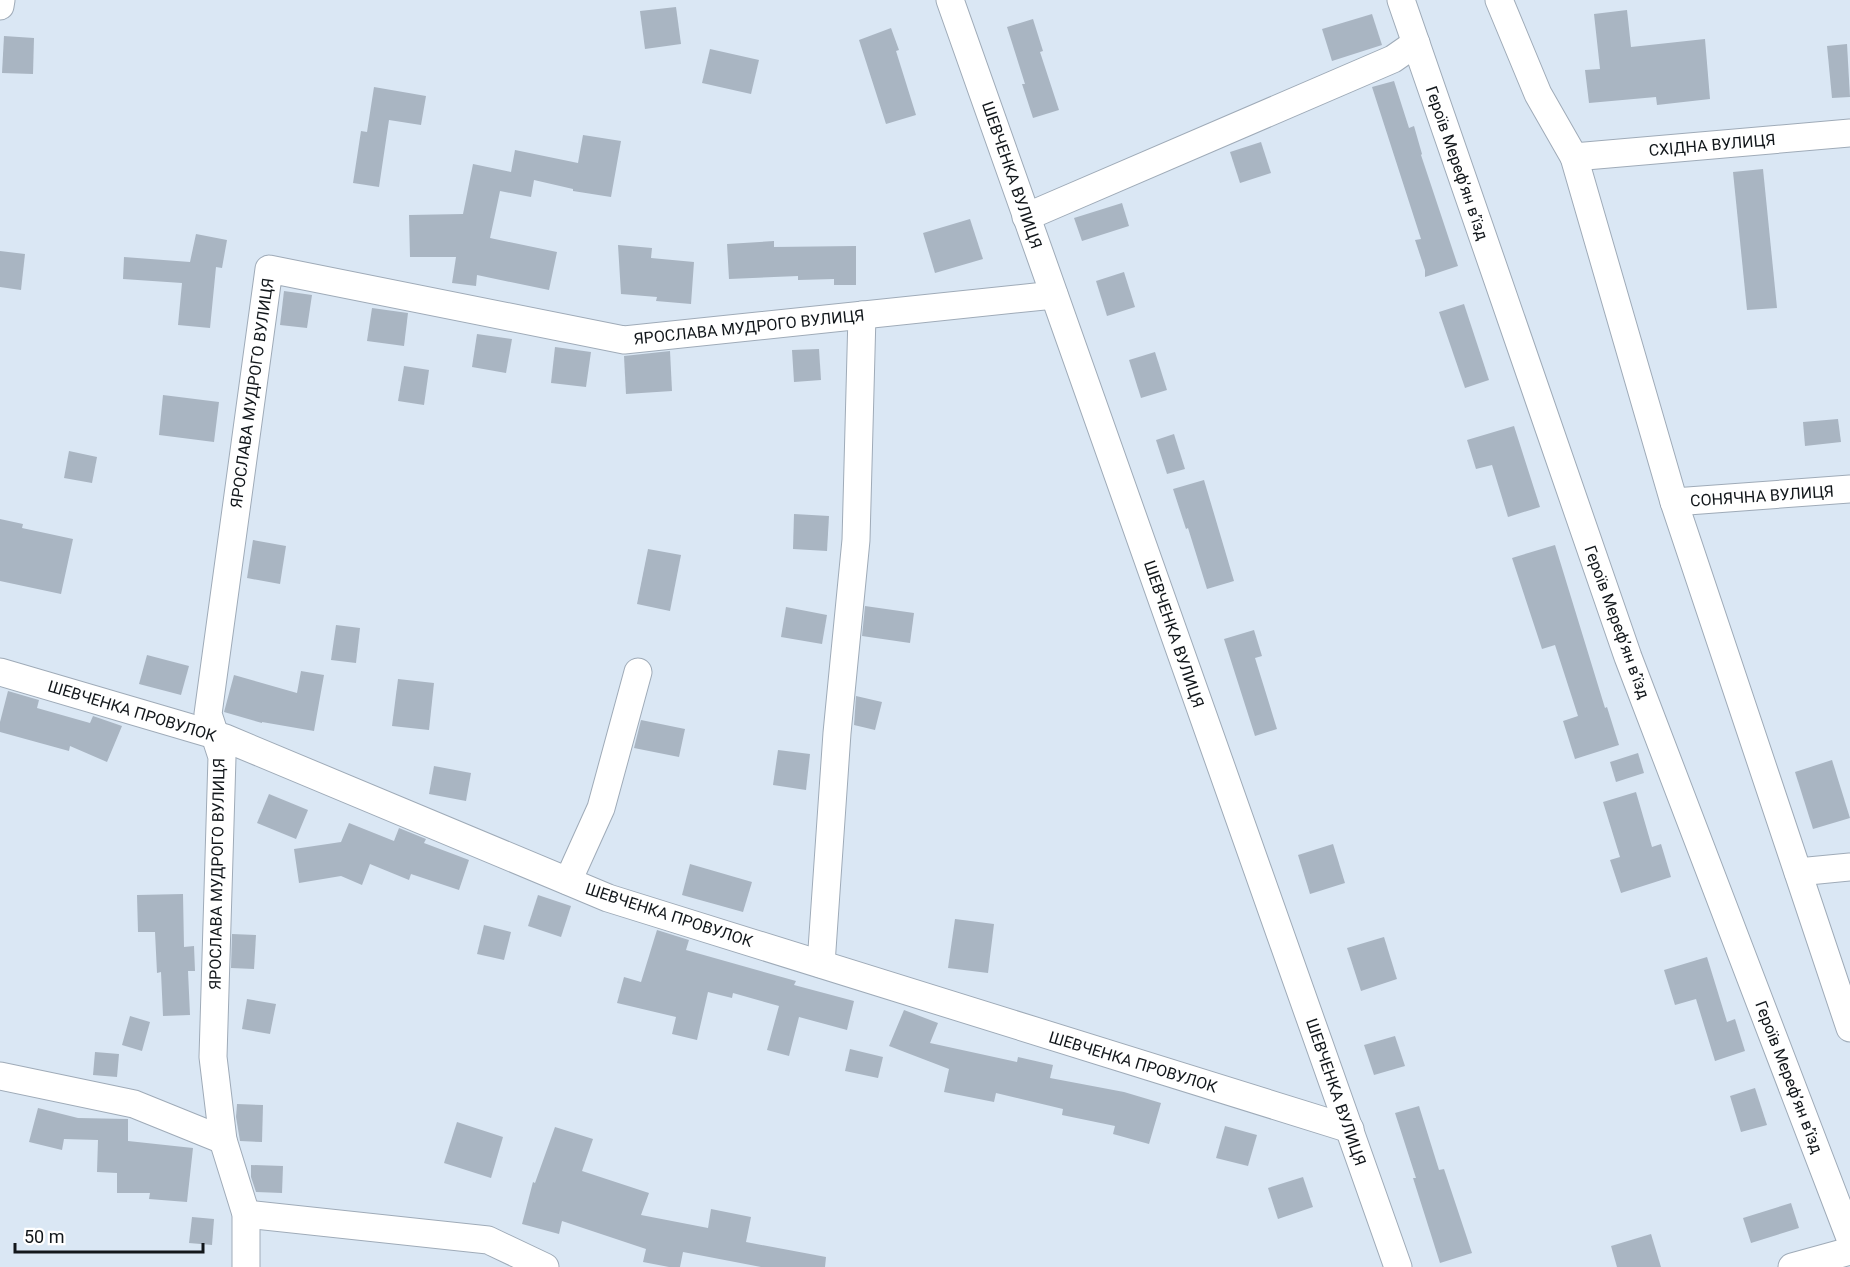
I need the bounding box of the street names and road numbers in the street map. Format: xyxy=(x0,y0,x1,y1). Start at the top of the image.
street label: Героїв Мерефʼян вʼїзд xyxy=(1422,84,1492,243)
street label: ШЕВЧЕНКА ВУЛИЦЯ xyxy=(978,99,1046,251)
street label: СХІДНА ВУЛИЦЯ xyxy=(1648,130,1776,160)
street label: ЯРОСЛАВА МУДРОГО ВУЛИЦЯ xyxy=(226,277,278,509)
street label: ЯРОСЛАВА МУДРОГО ВУЛИЦЯ xyxy=(633,305,865,349)
street label: СОНЯЧНА ВУЛИЦЯ xyxy=(1689,481,1835,511)
street label: Героїв Мерефʼян вʼїзд xyxy=(1580,543,1654,701)
street label: ШЕВЧЕНКА ВУЛИЦЯ xyxy=(1140,558,1208,710)
street label: ШЕВЧЕНКА ПРОВУЛОК xyxy=(46,676,219,746)
street label: ЯРОСЛАВА МУДРОГО ВУЛИЦЯ xyxy=(205,758,229,990)
street label: ШЕВЧЕНКА ПРОВУЛОК xyxy=(583,879,756,951)
street label: Героїв Мерефʼян вʼїзд xyxy=(1751,998,1827,1156)
street label: ШЕВЧЕНКА ВУЛИЦЯ xyxy=(1302,1016,1370,1168)
street label: ШЕВЧЕНКА ПРОВУЛОК xyxy=(1047,1027,1220,1097)

